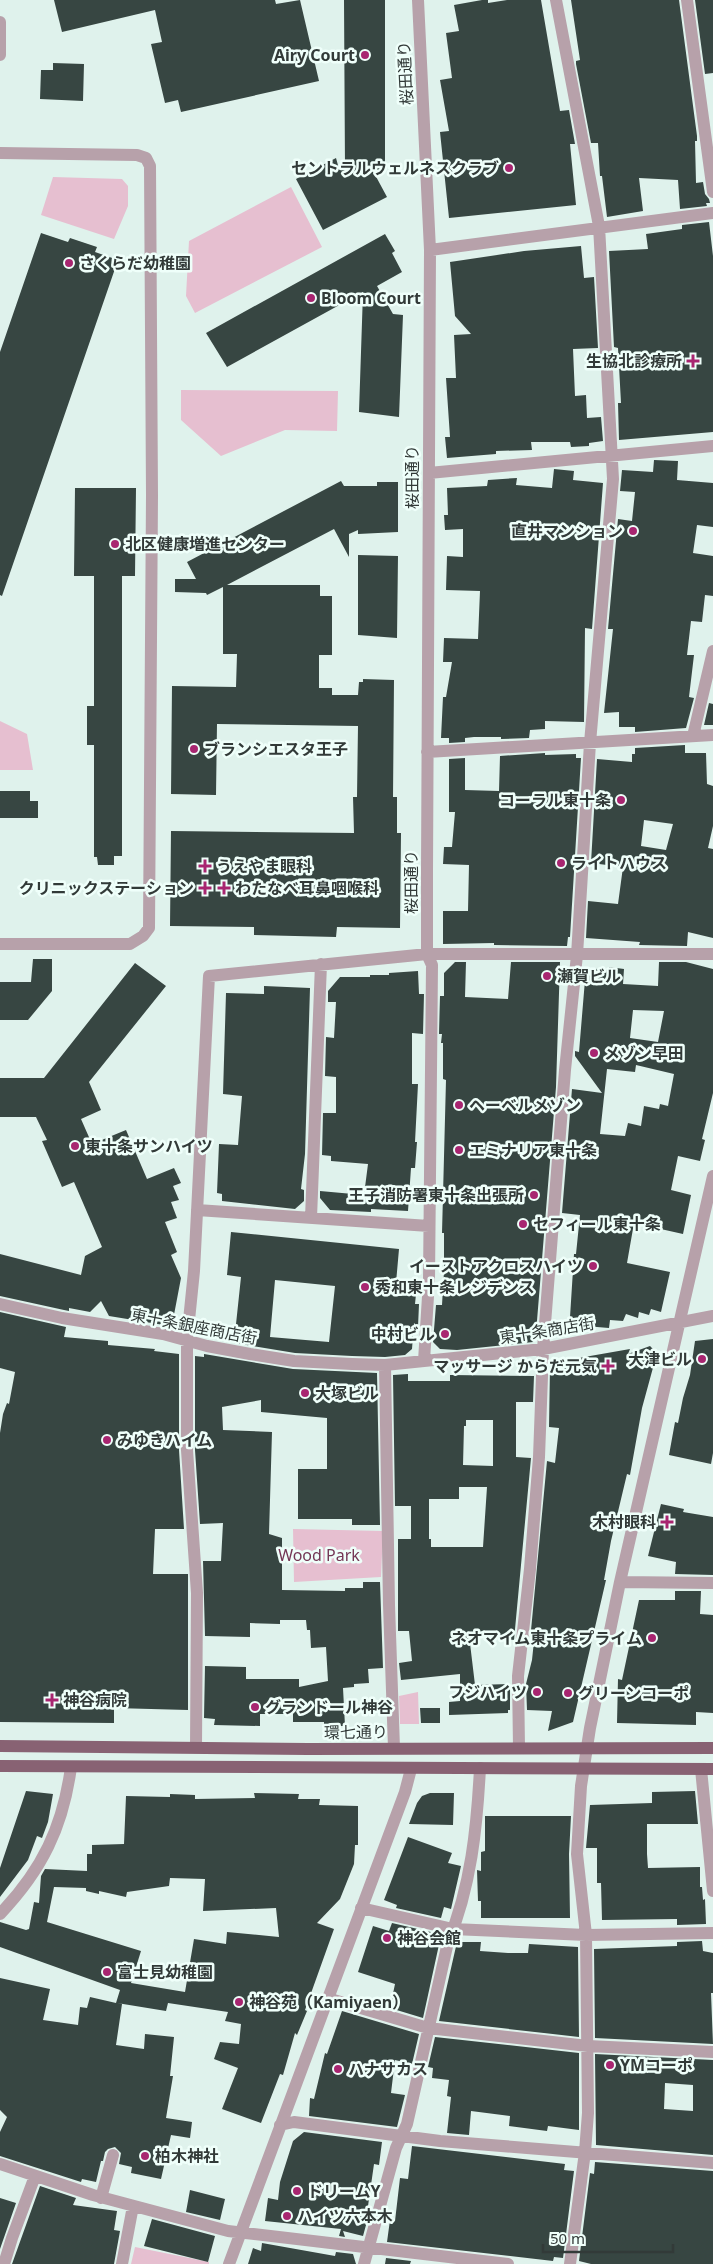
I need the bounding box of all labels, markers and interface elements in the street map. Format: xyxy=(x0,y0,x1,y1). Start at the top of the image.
street label: 桜田通り xyxy=(392,40,418,106)
place label: Airy Court xyxy=(274,44,355,66)
marker: Airy Court xyxy=(359,49,371,61)
place label: セントラルウェルネスクラブ xyxy=(291,157,499,179)
marker: セントラルウェルネスクラブ xyxy=(503,162,515,174)
place label: さくらだ幼稚園 xyxy=(79,252,191,274)
marker: さくらだ幼稚園 xyxy=(63,257,75,269)
place label: Bloom Court xyxy=(321,287,421,309)
marker: Bloom Court xyxy=(305,292,317,304)
place label: 生協北診療所 xyxy=(586,350,682,372)
marker: 生協北診療所 xyxy=(686,354,700,368)
street label: 桜田通り xyxy=(401,445,423,509)
place label: 直井マンション xyxy=(511,520,623,542)
marker: 直井マンション xyxy=(627,525,639,537)
place label: 北区健康増進センター xyxy=(125,533,285,555)
marker: 北区健康増進センター xyxy=(109,538,121,550)
place label: ブランシエスタ王子 xyxy=(204,738,348,760)
marker: ブランシエスタ王子 xyxy=(188,743,200,755)
place label: コーラル東十条 xyxy=(499,789,611,811)
marker: コーラル東十条 xyxy=(615,794,627,806)
street label: 桜田通り xyxy=(400,850,422,914)
place label: ライトハウス xyxy=(571,852,667,874)
place label: うえやま眼科 xyxy=(216,855,312,877)
marker: ライトハウス xyxy=(555,857,567,869)
marker: うえやま眼科 xyxy=(198,859,212,873)
place label: クリニックステーション xyxy=(19,877,194,899)
place label: わたなべ耳鼻咽喉科 xyxy=(235,877,379,899)
marker: クリニックステーション xyxy=(198,881,212,895)
marker: わたなべ耳鼻咽喉科 xyxy=(217,881,231,895)
place label: 瀬賀ビル xyxy=(557,965,621,987)
marker: 瀬賀ビル xyxy=(541,970,553,982)
place label: メゾン早田 xyxy=(604,1042,684,1064)
marker: メゾン早田 xyxy=(588,1047,600,1059)
place label: ヘーベルメゾン xyxy=(469,1094,581,1116)
marker: ヘーベルメゾン xyxy=(453,1099,465,1111)
place label: 東十条サンハイツ xyxy=(85,1135,213,1157)
place label: エミナリア東十条 xyxy=(469,1139,597,1161)
marker: 東十条サンハイツ xyxy=(69,1140,81,1152)
marker: エミナリア東十条 xyxy=(453,1144,465,1156)
place label: 王子消防署東十条出張所 xyxy=(348,1184,524,1206)
marker: 王子消防署東十条出張所 xyxy=(528,1189,540,1201)
place label: セフィール東十条 xyxy=(533,1213,661,1235)
marker: セフィール東十条 xyxy=(517,1218,529,1230)
place label: イーストアクロスハイツ xyxy=(409,1255,583,1277)
marker: イーストアクロスハイツ xyxy=(587,1260,599,1272)
place label: 秀和東十条レジデンス xyxy=(375,1276,535,1298)
marker: 秀和東十条レジデンス xyxy=(359,1281,371,1293)
street label: 東十条銀座商店街 xyxy=(129,1303,259,1349)
street label: 東十条商店街 xyxy=(498,1312,596,1348)
place label: 中村ビル xyxy=(371,1323,435,1345)
marker: 中村ビル xyxy=(439,1328,451,1340)
place label: 大津ビル xyxy=(628,1348,692,1370)
marker: 大津ビル xyxy=(696,1353,708,1365)
place label: マッサージ からだ元気 xyxy=(433,1355,597,1377)
marker: マッサージ からだ元気 xyxy=(601,1359,615,1373)
place label: 大塚ビル xyxy=(315,1382,379,1404)
marker: 大塚ビル xyxy=(299,1387,311,1399)
place label: みゆきハイム xyxy=(117,1429,212,1451)
marker: みゆきハイム xyxy=(101,1434,113,1446)
place label: 木村眼科 xyxy=(592,1511,656,1533)
marker: 木村眼科 xyxy=(660,1515,674,1529)
park label: Wood Park xyxy=(278,1544,360,1566)
place label: ネオマイム東十条プライム xyxy=(451,1627,642,1649)
marker: ネオマイム東十条プライム xyxy=(646,1632,658,1644)
place label: フジハイツ xyxy=(448,1681,527,1703)
place label: グリーンコーポ xyxy=(578,1682,689,1704)
marker: フジハイツ xyxy=(531,1686,543,1698)
marker: グリーンコーポ xyxy=(562,1687,574,1699)
place label: 神谷病院 xyxy=(63,1689,127,1711)
marker: 神谷病院 xyxy=(45,1693,59,1707)
place label: グランドール神谷 xyxy=(265,1696,393,1718)
marker: グランドール神谷 xyxy=(249,1701,261,1713)
street label: 環七通り xyxy=(324,1720,388,1744)
place label: 神谷会館 xyxy=(397,1927,461,1949)
marker: 神谷会館 xyxy=(381,1932,393,1944)
place label: 富士見幼稚園 xyxy=(117,1961,213,1983)
marker: 富士見幼稚園 xyxy=(101,1966,113,1978)
place label: 神谷苑（Kamiyaen） xyxy=(249,1991,408,2013)
marker: 神谷苑（Kamiyaen） xyxy=(233,1996,245,2008)
place label: YMコーポ xyxy=(620,2054,693,2076)
place label: ハナサカス xyxy=(348,2058,428,2080)
marker: YMコーポ xyxy=(604,2059,616,2071)
marker: ハナサカス xyxy=(332,2063,344,2075)
place label: 柏木神社 xyxy=(155,2145,219,2167)
marker: 柏木神社 xyxy=(139,2150,151,2162)
place label: ドリームY xyxy=(307,2180,382,2202)
marker: ドリームY xyxy=(291,2185,303,2197)
place label: ハイツ六本木 xyxy=(297,2205,393,2227)
marker: ハイツ六本木 xyxy=(281,2210,293,2222)
scale bar xyxy=(543,2222,673,2254)
text: 50 m xyxy=(550,2228,585,2248)

